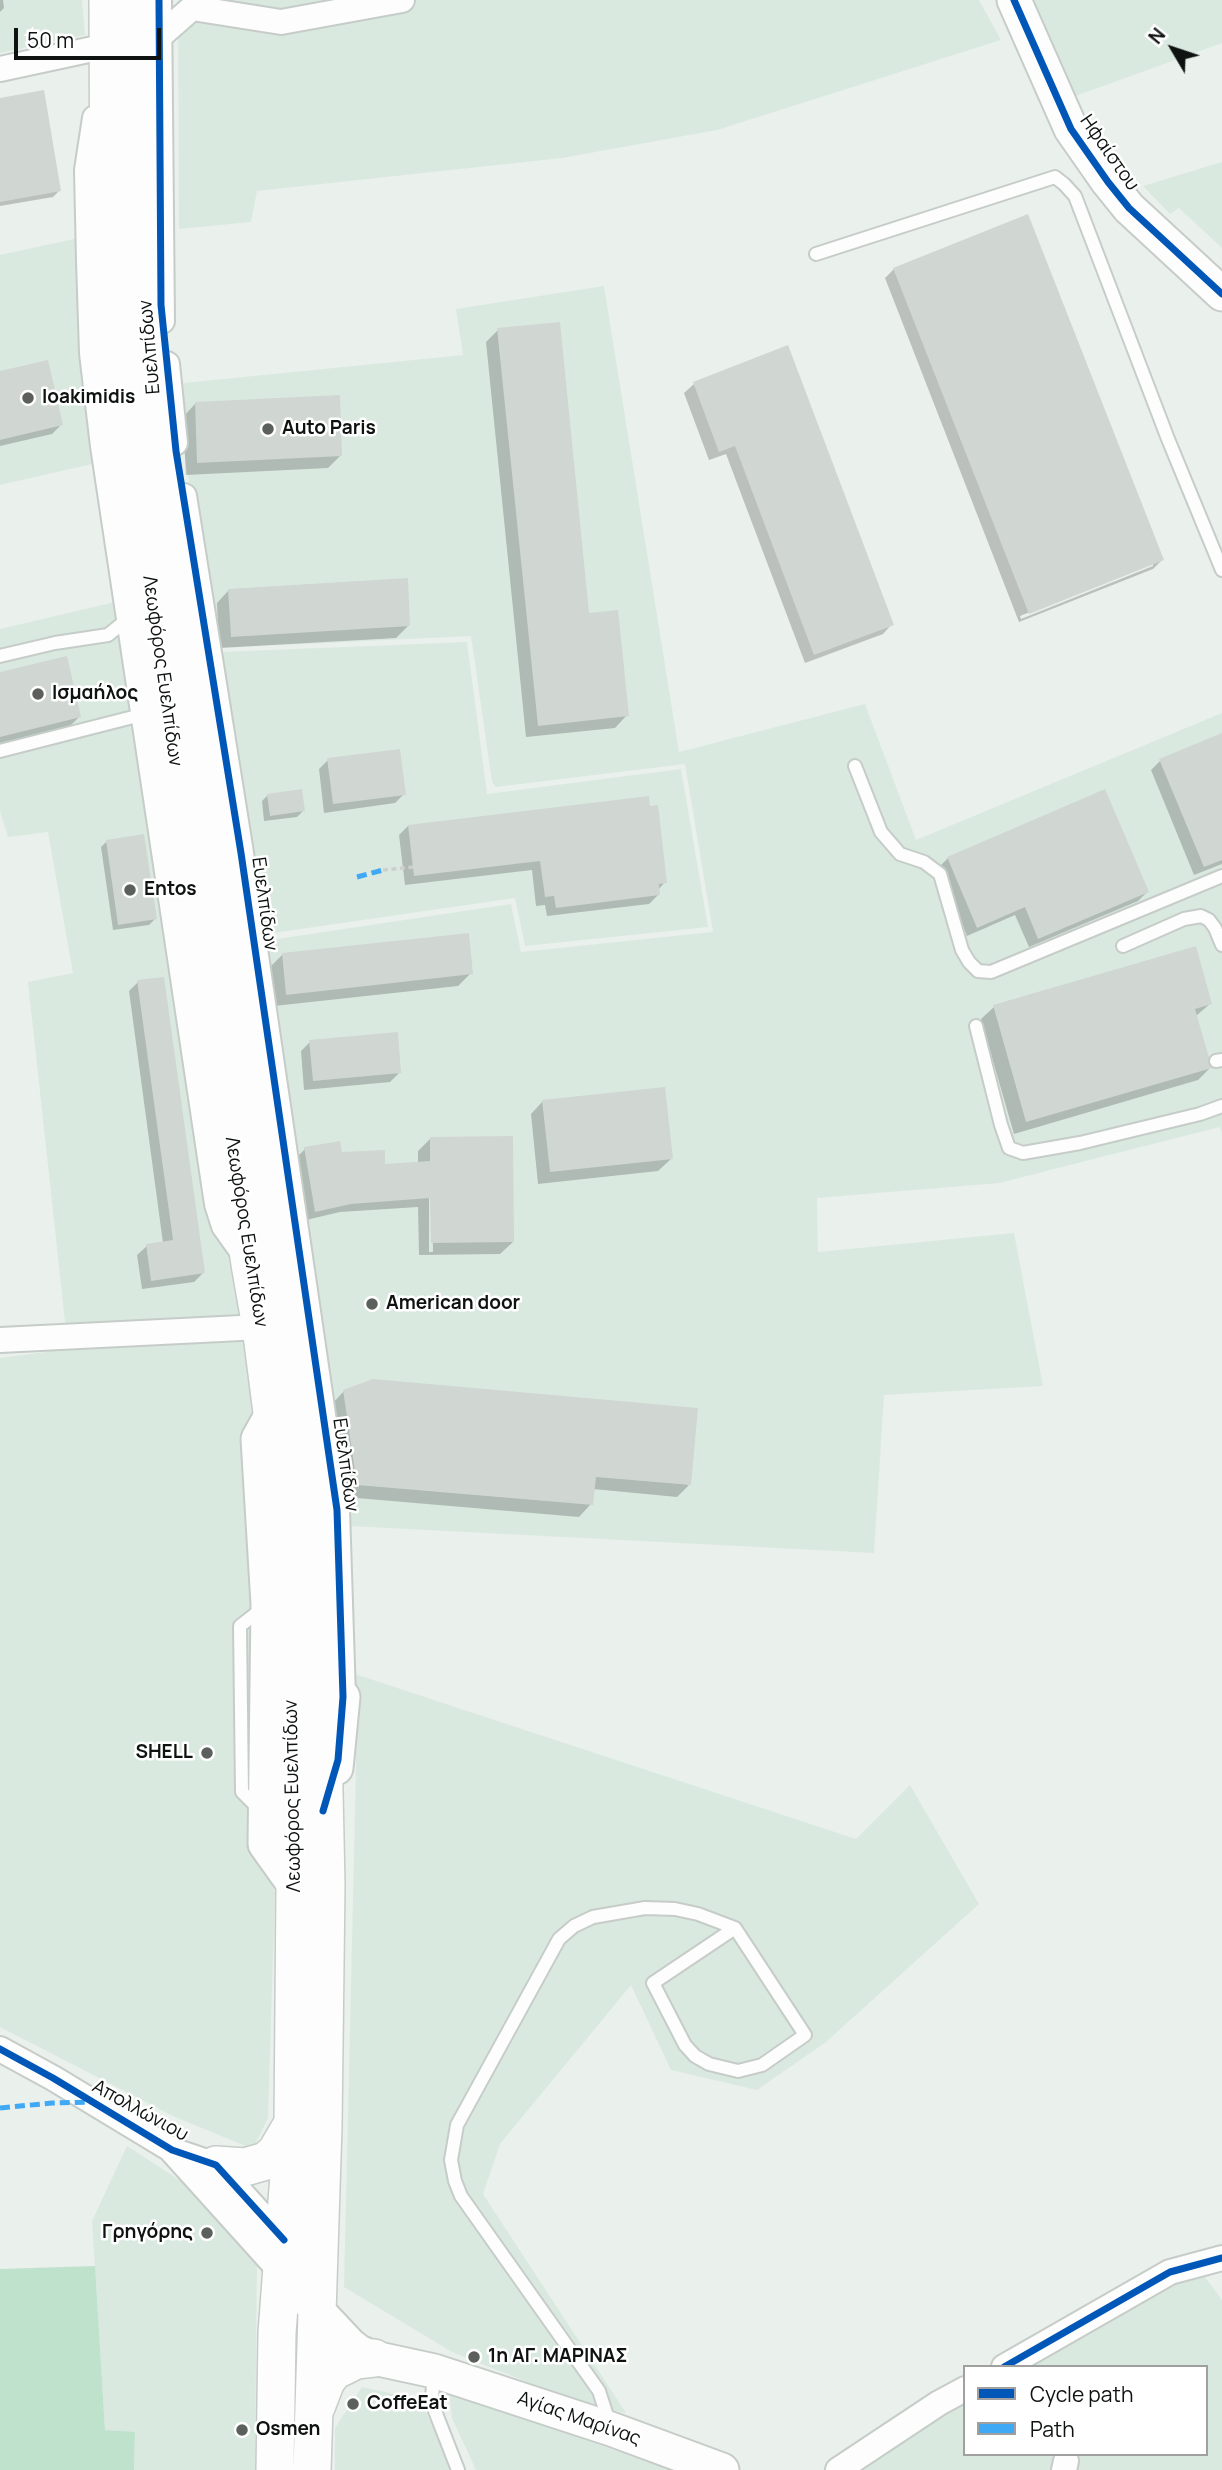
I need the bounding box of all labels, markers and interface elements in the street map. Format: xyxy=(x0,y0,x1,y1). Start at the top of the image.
scale bar xyxy=(18,14,164,58)
north arrow xyxy=(1138,14,1208,84)
text: N xyxy=(1142,22,1171,49)
text: 50 m xyxy=(27,26,74,54)
street label: Ηφαίστου xyxy=(1075,111,1143,195)
street label: Ευελπίδων xyxy=(135,299,165,395)
place label: Ioakimidis xyxy=(42,387,135,409)
marker: Ioakimidis xyxy=(20,390,36,406)
place label: Auto Paris xyxy=(282,418,376,440)
marker: Auto Paris xyxy=(260,421,276,437)
street label: Λεωφόρος Ευελπίδων xyxy=(137,574,187,768)
place label: Ισμαήλος xyxy=(52,683,138,705)
marker: Ισμαήλος xyxy=(30,686,46,702)
street label: Ευελπίδων xyxy=(246,856,282,952)
place label: Entos xyxy=(144,879,196,901)
marker: Entos xyxy=(122,882,138,898)
street label: Λεωφόρος Ευελπίδων xyxy=(220,1135,272,1329)
place label: American door xyxy=(386,1293,520,1315)
marker: American door xyxy=(364,1296,380,1312)
street label: Ευελπίδων xyxy=(327,1417,363,1513)
street label: Λεωφόρος Ευελπίδων xyxy=(280,1700,306,1892)
place label: SHELL xyxy=(135,1742,193,1764)
marker: SHELL xyxy=(199,1745,215,1761)
street label: Απολλώνιου xyxy=(88,2075,192,2147)
place label: Γρηγόρης xyxy=(102,2222,193,2244)
marker: Γρηγόρης xyxy=(199,2225,215,2241)
place label: 1η ΑΓ. ΜΑΡΙΝΑΣ xyxy=(488,2346,628,2368)
marker: 1η ΑΓ. ΜΑΡΙΝΑΣ xyxy=(466,2349,482,2365)
legend xyxy=(963,2365,1208,2456)
text: Cycle path xyxy=(1030,2380,1133,2408)
street label: Αγίας Μαρίνας xyxy=(514,2387,644,2451)
place label: CoffeEat xyxy=(367,2393,448,2415)
marker: CoffeEat xyxy=(345,2396,361,2412)
text: Path xyxy=(1030,2415,1075,2443)
place label: Osmen xyxy=(256,2419,320,2441)
marker: Osmen xyxy=(234,2422,250,2438)

